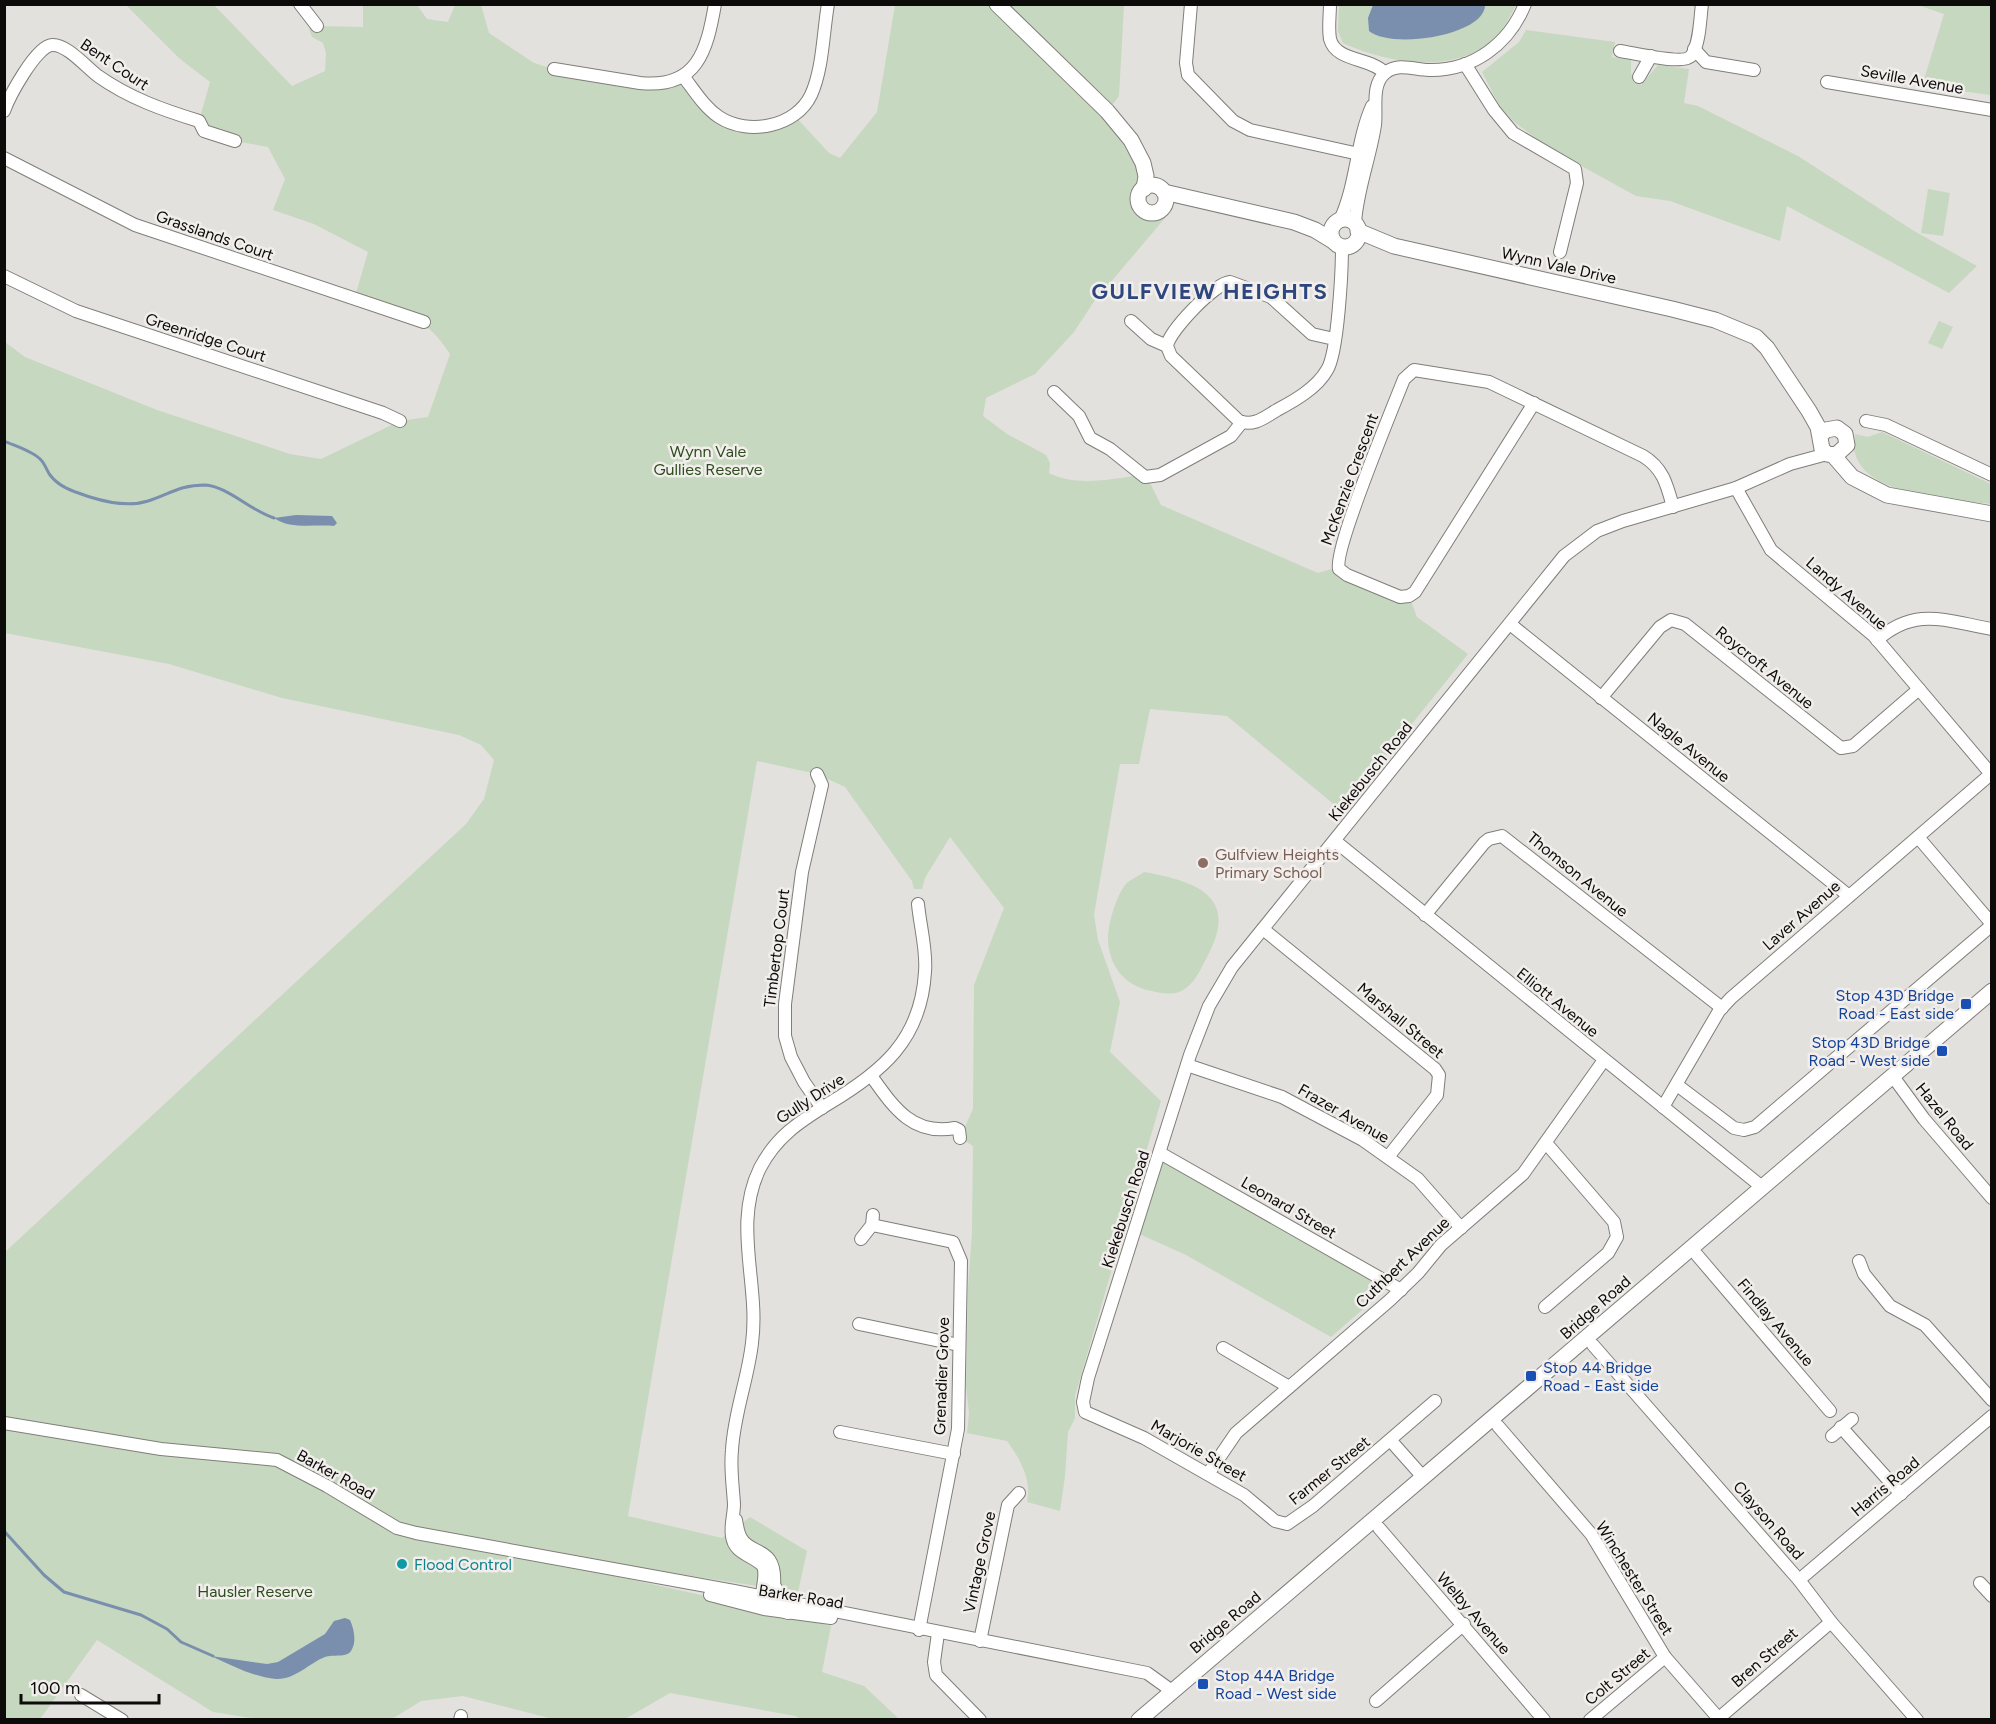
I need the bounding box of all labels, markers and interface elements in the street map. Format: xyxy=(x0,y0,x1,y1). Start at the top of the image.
street label: Bent Court xyxy=(77,35,153,94)
street label: Seville Avenue xyxy=(1859,61,1965,98)
street label: Grasslands Court xyxy=(153,206,276,265)
street label: Wynn Vale Drive xyxy=(1500,243,1618,288)
district label: GULFVIEW HEIGHTS xyxy=(1092,278,1328,305)
street label: Greenridge Court xyxy=(143,309,269,366)
street label: McKenzie Crescent xyxy=(1317,410,1382,548)
park label: Wynn Vale Gullies Reserve xyxy=(653,442,763,479)
street label: Landy Avenue xyxy=(1802,553,1891,634)
street label: Roycroft Avenue xyxy=(1712,622,1818,713)
street label: Nagle Avenue xyxy=(1644,708,1734,786)
street label: Kiekebusch Road xyxy=(1324,718,1416,825)
street label: Thomson Avenue xyxy=(1523,828,1632,921)
place label: Gulfview Heights Primary School xyxy=(1215,845,1339,882)
marker: Gulfview Heights Primary School xyxy=(1196,856,1210,870)
street label: Laver Avenue xyxy=(1759,876,1844,954)
street label: Timbertop Court xyxy=(760,888,793,1009)
street label: Elliott Avenue xyxy=(1513,964,1603,1041)
street label: Marshall Street xyxy=(1353,979,1448,1062)
place label: Stop 43D Bridge Road - East side xyxy=(1835,986,1954,1023)
marker: Stop 43D Bridge Road - East side xyxy=(1959,997,1973,1011)
place label: Stop 43D Bridge Road - West side xyxy=(1808,1033,1930,1070)
marker: Stop 43D Bridge Road - West side xyxy=(1935,1044,1949,1058)
street label: Gully Drive xyxy=(773,1069,848,1127)
street label: Hazel Road xyxy=(1912,1079,1978,1154)
street label: Frazer Avenue xyxy=(1295,1080,1393,1147)
street label: Kiekebusch Road xyxy=(1097,1148,1153,1270)
street label: Leonard Street xyxy=(1238,1172,1340,1242)
street label: Cuthbert Avenue xyxy=(1351,1213,1453,1312)
street label: Bridge Road xyxy=(1556,1272,1634,1343)
street label: Findlay Avenue xyxy=(1733,1275,1818,1370)
street label: Grenadier Grove xyxy=(930,1316,953,1435)
place label: Stop 44 Bridge Road - East side xyxy=(1543,1358,1659,1395)
marker: Stop 44 Bridge Road - East side xyxy=(1524,1369,1538,1383)
street label: Marjorie Street xyxy=(1148,1415,1250,1485)
street label: Farmer Street xyxy=(1285,1432,1374,1509)
street label: Barker Road xyxy=(294,1445,378,1504)
street label: Harris Road xyxy=(1847,1452,1923,1520)
street label: Clayson Road xyxy=(1729,1477,1808,1564)
street label: Vintage Grove xyxy=(959,1509,1000,1615)
street label: Winchester Street xyxy=(1592,1518,1677,1639)
place label: Flood Control xyxy=(414,1555,512,1574)
marker: Flood Control xyxy=(395,1557,409,1571)
street label: Welby Avenue xyxy=(1433,1568,1515,1658)
street label: Barker Road xyxy=(757,1580,845,1613)
park label: Hausler Reserve xyxy=(197,1582,313,1601)
street label: Bridge Road xyxy=(1186,1587,1265,1658)
street label: Bren Street xyxy=(1727,1623,1801,1691)
street label: Colt Street xyxy=(1581,1644,1654,1709)
place label: Stop 44A Bridge Road - West side xyxy=(1215,1666,1337,1703)
scale bar xyxy=(21,1667,159,1705)
text: 100 m xyxy=(30,1677,80,1699)
marker: Stop 44A Bridge Road - West side xyxy=(1196,1677,1210,1691)

